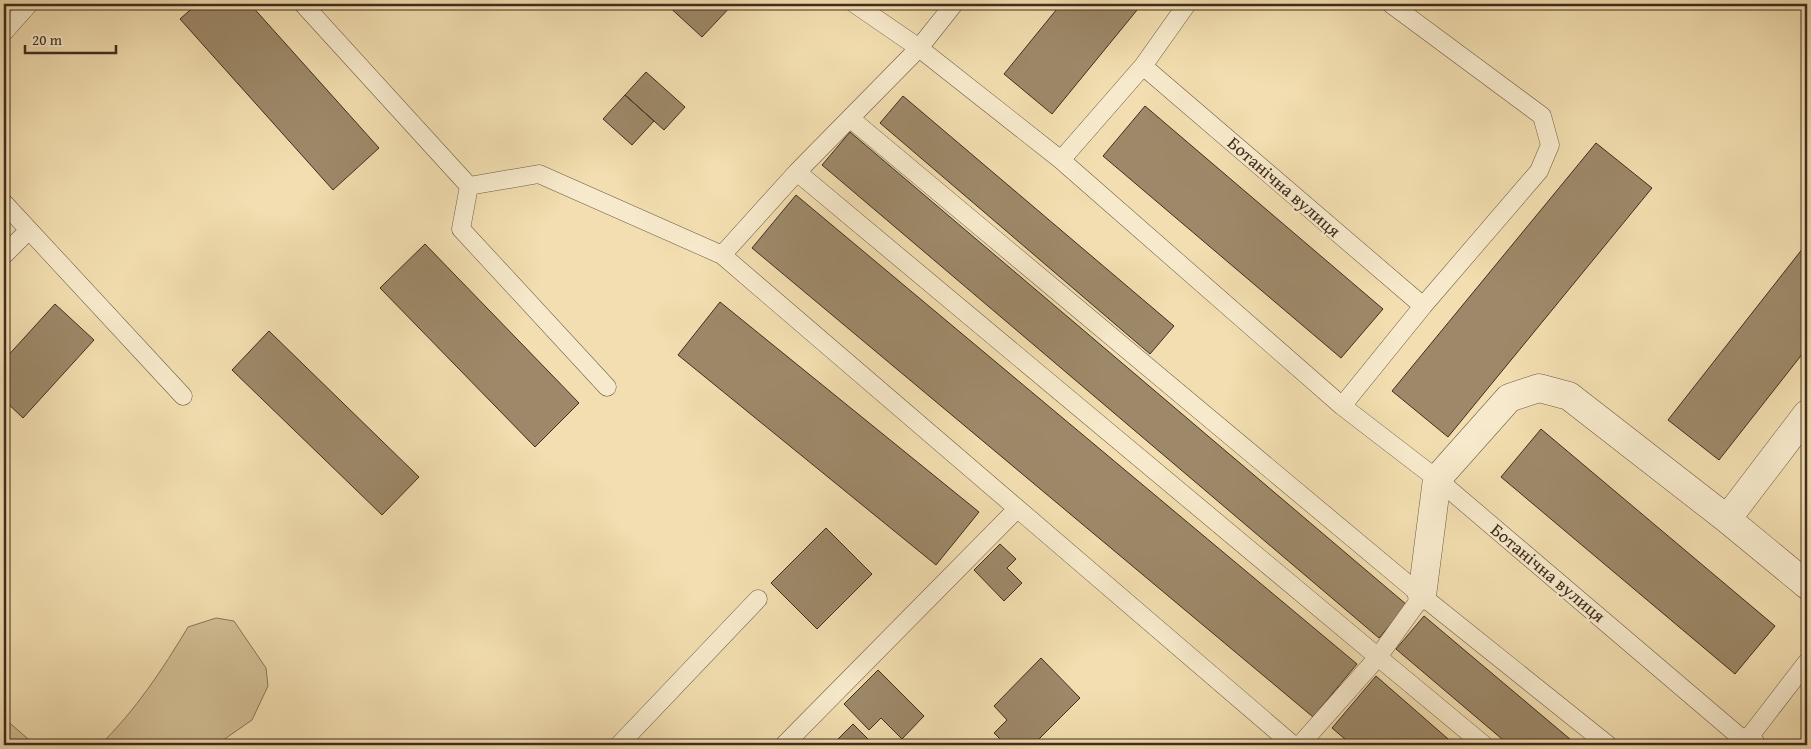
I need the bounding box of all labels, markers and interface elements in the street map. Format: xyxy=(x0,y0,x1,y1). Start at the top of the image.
scale bar xyxy=(25,22,116,54)
text: 20 m xyxy=(32,29,63,50)
street label: Ботанічна вулиця xyxy=(1222,130,1347,244)
street label: Ботанічна вулиця xyxy=(1485,516,1612,629)

